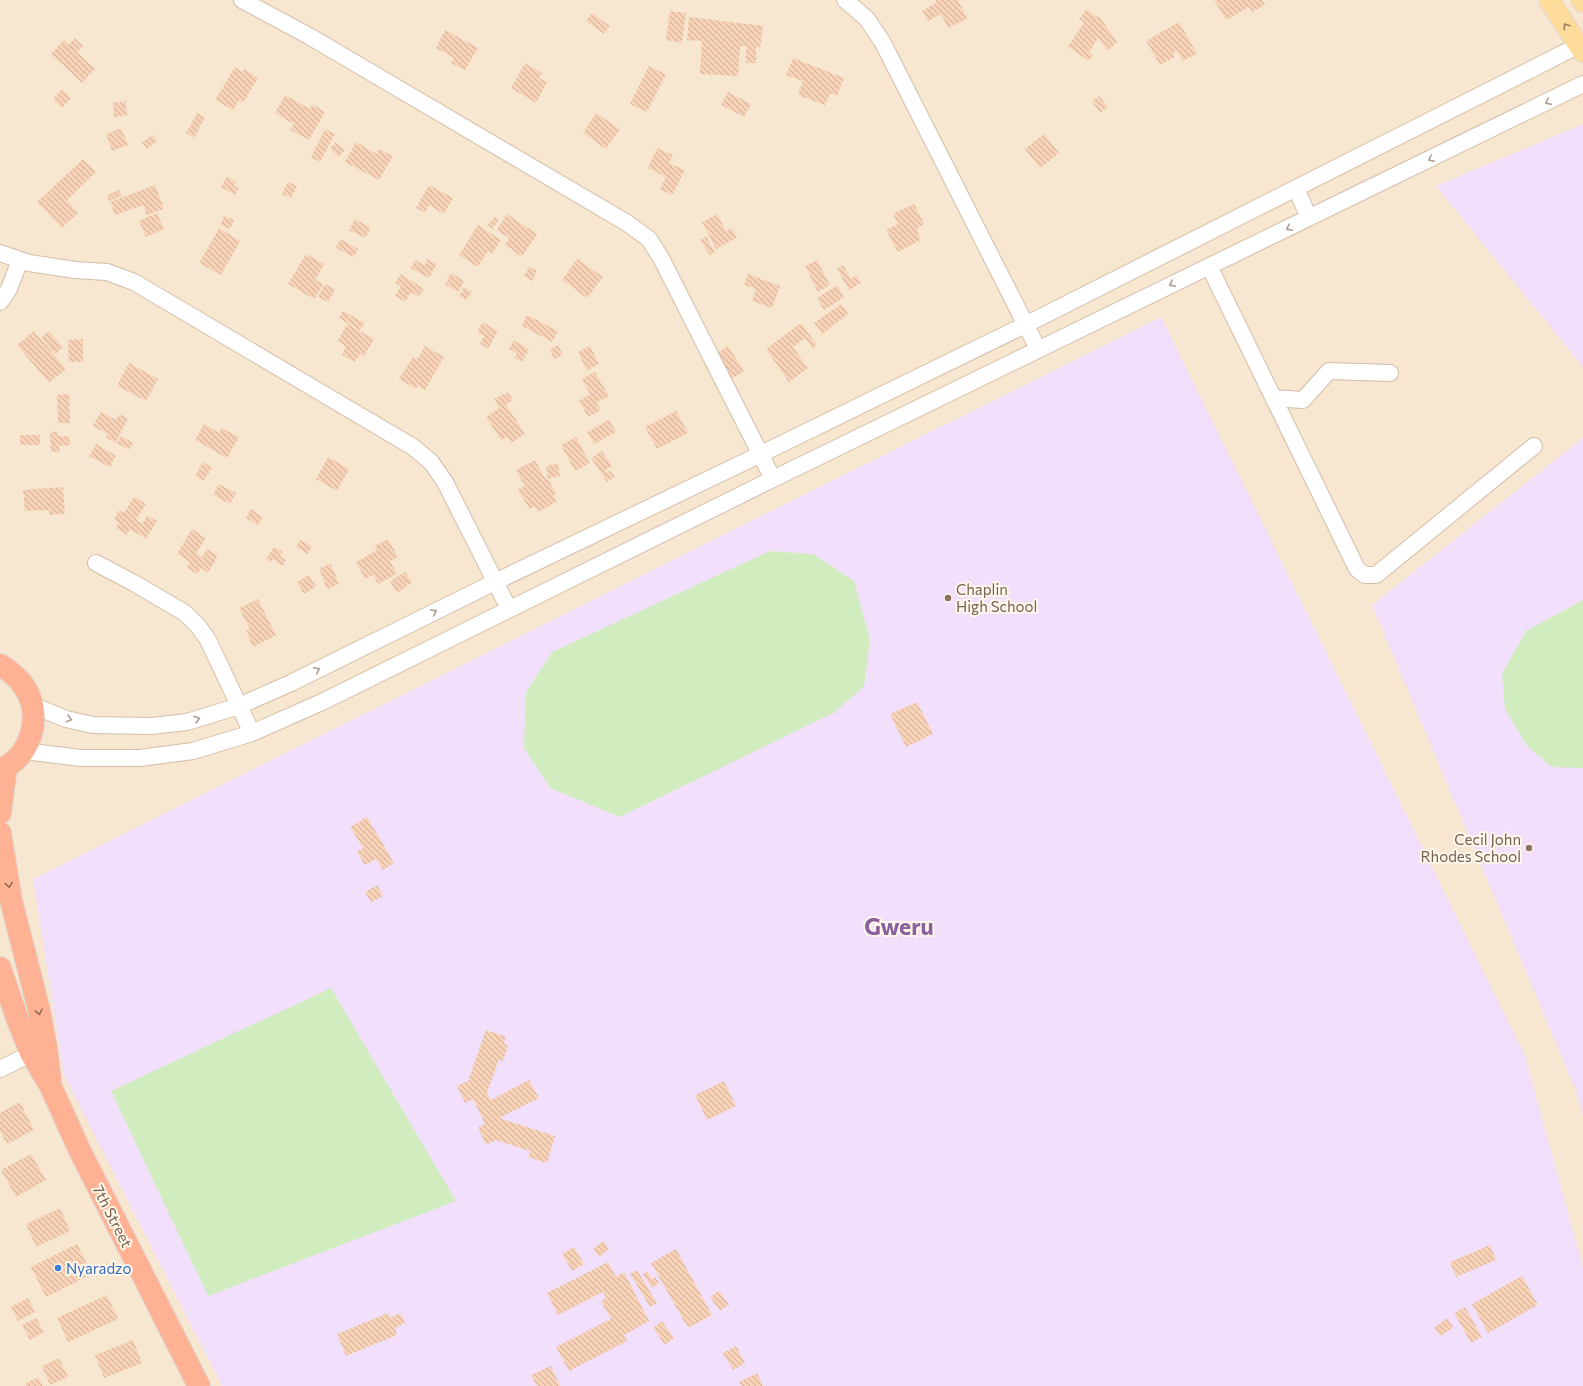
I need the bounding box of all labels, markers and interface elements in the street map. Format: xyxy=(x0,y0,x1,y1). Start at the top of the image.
one-way arrow xyxy=(1563,23,1571,30)
one-way arrow xyxy=(1545,97,1553,105)
one-way arrow xyxy=(1428,154,1436,162)
one-way arrow xyxy=(1286,223,1293,231)
one-way arrow xyxy=(1169,279,1176,287)
place label: Chaplin High School xyxy=(956,580,1037,615)
marker: Chaplin High School xyxy=(943,593,953,603)
one-way arrow xyxy=(430,609,437,617)
one-way arrow xyxy=(313,667,321,675)
one-way arrow xyxy=(65,715,72,723)
one-way arrow xyxy=(194,715,201,724)
place label: Cecil John Rhodes School xyxy=(1421,830,1521,865)
marker: Cecil John Rhodes School xyxy=(1524,843,1534,853)
one-way arrow xyxy=(4,882,13,888)
district label: Gweru xyxy=(864,912,934,940)
one-way arrow xyxy=(35,1009,43,1015)
street label: 7th Street xyxy=(90,1182,136,1250)
place label: Nyaradzo xyxy=(66,1259,132,1277)
marker: Nyaradzo xyxy=(53,1263,63,1273)

